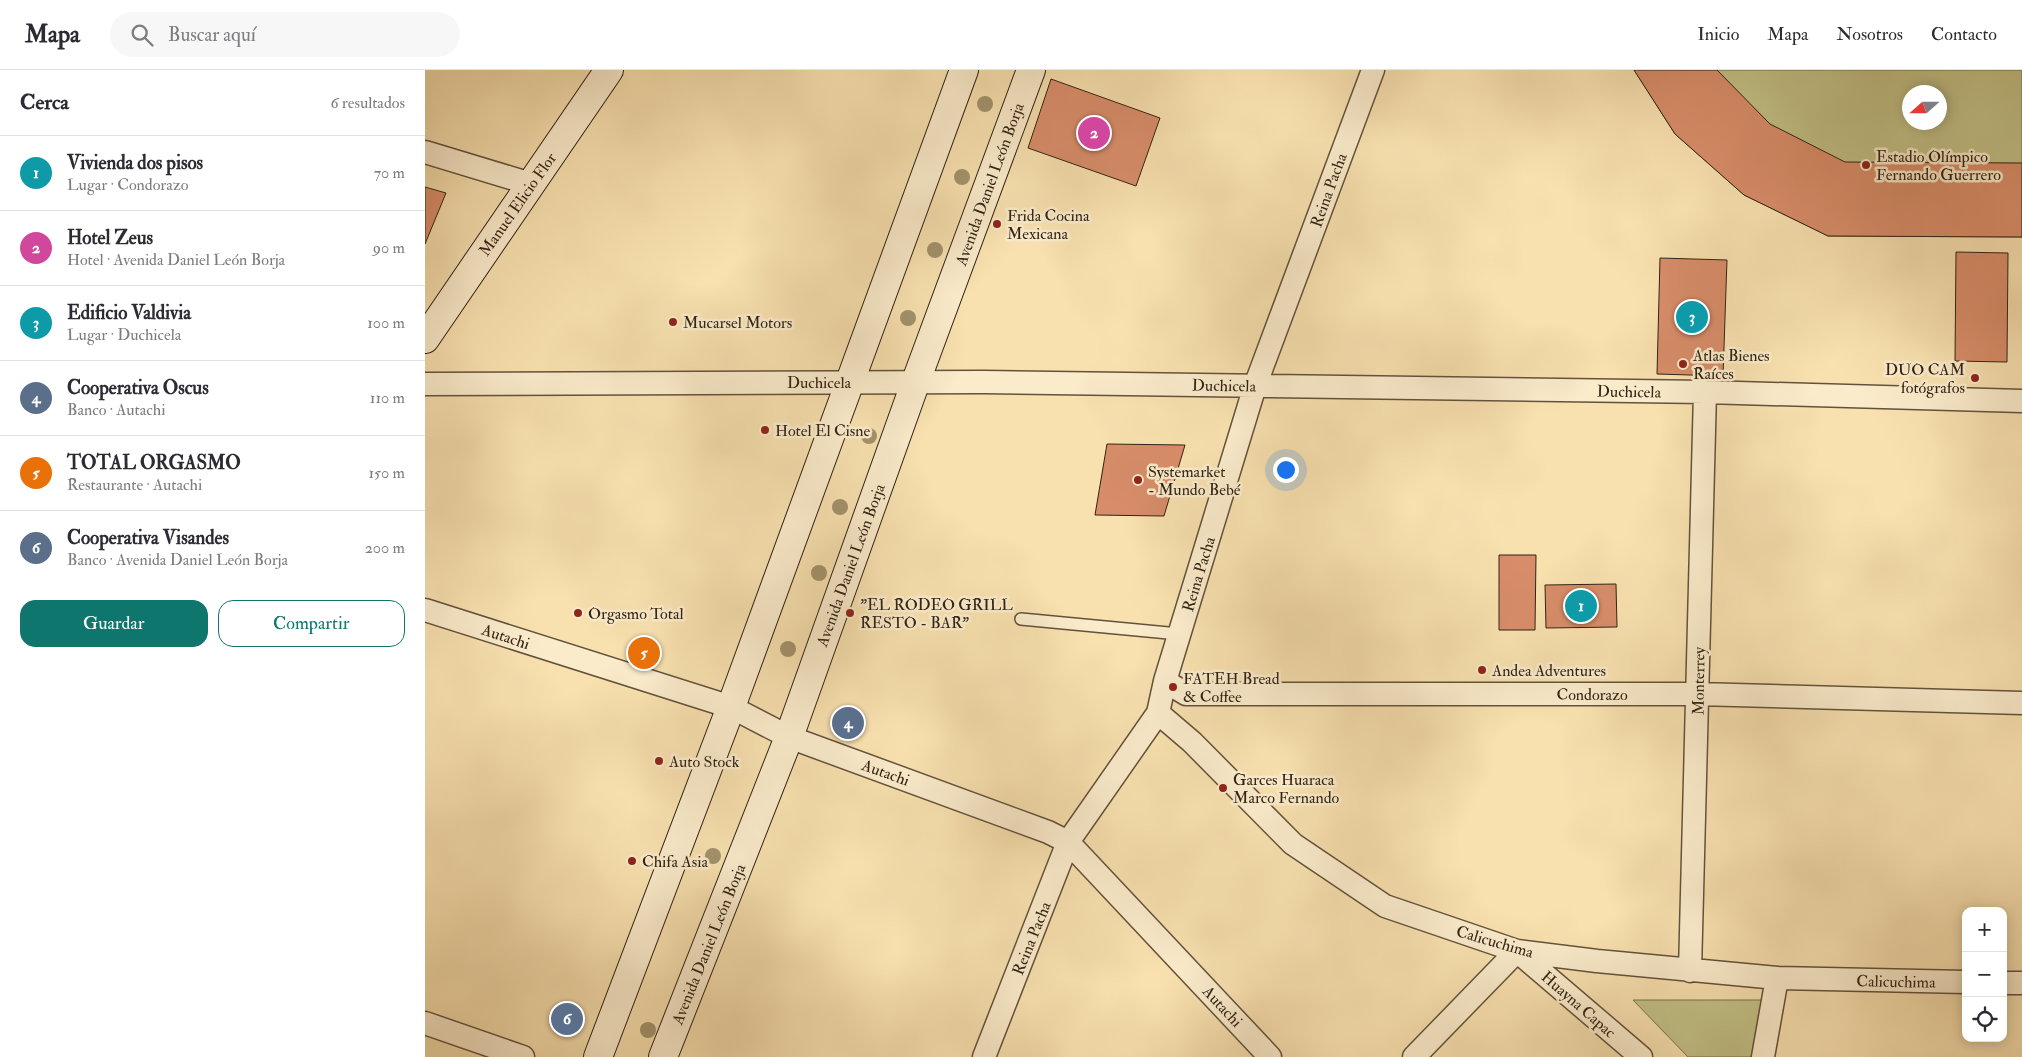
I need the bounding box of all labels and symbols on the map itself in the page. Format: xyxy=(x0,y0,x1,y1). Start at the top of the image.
north arrow xyxy=(1902,85,1947,130)
street label: Avenida Daniel León Borja xyxy=(951,100,1029,269)
pin: 2 xyxy=(1078,114,1110,152)
place label: Estadio Olímpico Fernando Guerrero xyxy=(1876,147,2001,185)
street label: Manuel Elicio Flor xyxy=(475,149,561,260)
street label: Reina Pacha xyxy=(1306,150,1352,230)
marker: Estadio Olímpico Fernando Guerrero xyxy=(1860,159,1872,171)
place label: Frida Cocina Mexicana xyxy=(1007,206,1090,244)
marker: Frida Cocina Mexicana xyxy=(991,218,1003,230)
pin: 3 xyxy=(1676,298,1708,336)
place label: Mucarsel Motors xyxy=(683,313,792,333)
marker: Mucarsel Motors xyxy=(667,316,679,328)
place label: Atlas Bienes Raíces xyxy=(1692,346,1770,384)
marker: Atlas Bienes Raíces xyxy=(1677,358,1689,370)
place label: DUO CAM fotógrafos xyxy=(1885,360,1965,398)
marker: DUO CAM fotógrafos xyxy=(1969,372,1981,384)
street label: Duchicela xyxy=(787,373,852,393)
street label: Duchicela xyxy=(1192,375,1257,397)
street label: Duchicela xyxy=(1597,381,1662,403)
place label: Hotel El Cisne xyxy=(775,421,871,441)
marker: Hotel El Cisne xyxy=(759,424,771,436)
your location xyxy=(1273,457,1299,483)
place label: Systemarket - Mundo Bebé xyxy=(1148,462,1241,500)
marker: Systemarket - Mundo Bebé xyxy=(1132,474,1144,486)
street label: Avenida Daniel León Borja xyxy=(812,481,890,650)
street label: Reina Pacha xyxy=(1178,534,1220,614)
pin: 1 xyxy=(1565,587,1597,625)
place label: "EL RODEO GRILL RESTO - BAR" xyxy=(860,595,1013,633)
place label: Orgasmo Total xyxy=(588,604,684,624)
marker: Orgasmo Total xyxy=(572,607,584,619)
marker: "EL RODEO GRILL RESTO - BAR" xyxy=(844,607,856,619)
street label: Autachi xyxy=(478,620,532,654)
pin: 5 xyxy=(628,634,660,672)
street label: Monterrey xyxy=(1688,646,1710,715)
place label: Andea Adventures xyxy=(1491,661,1606,681)
marker: Andea Adventures xyxy=(1476,664,1488,676)
place label: FATEH Bread & Coffee xyxy=(1183,669,1280,707)
marker: FATEH Bread & Coffee xyxy=(1167,681,1179,693)
street label: Condorazo xyxy=(1556,685,1628,705)
pin: 4 xyxy=(832,704,864,742)
place label: Auto Stock xyxy=(668,752,740,772)
marker: Auto Stock xyxy=(653,755,665,767)
street label: Autachi xyxy=(858,755,912,791)
place label: Garces Huaraca Marco Fernando xyxy=(1233,770,1340,808)
marker: Garces Huaraca Marco Fernando xyxy=(1217,782,1229,794)
place label: Chifa Asia xyxy=(642,852,708,872)
marker: Chifa Asia xyxy=(626,855,638,867)
street label: Avenida Daniel León Borja xyxy=(667,861,751,1029)
street label: Reina Pacha xyxy=(1008,898,1056,978)
street label: Calicuchima xyxy=(1454,921,1536,963)
street label: Huayna Capac xyxy=(1536,967,1620,1044)
street label: Calicuchima xyxy=(1856,971,1936,993)
street label: Autachi xyxy=(1198,981,1246,1031)
pin: 6 xyxy=(551,1000,583,1038)

